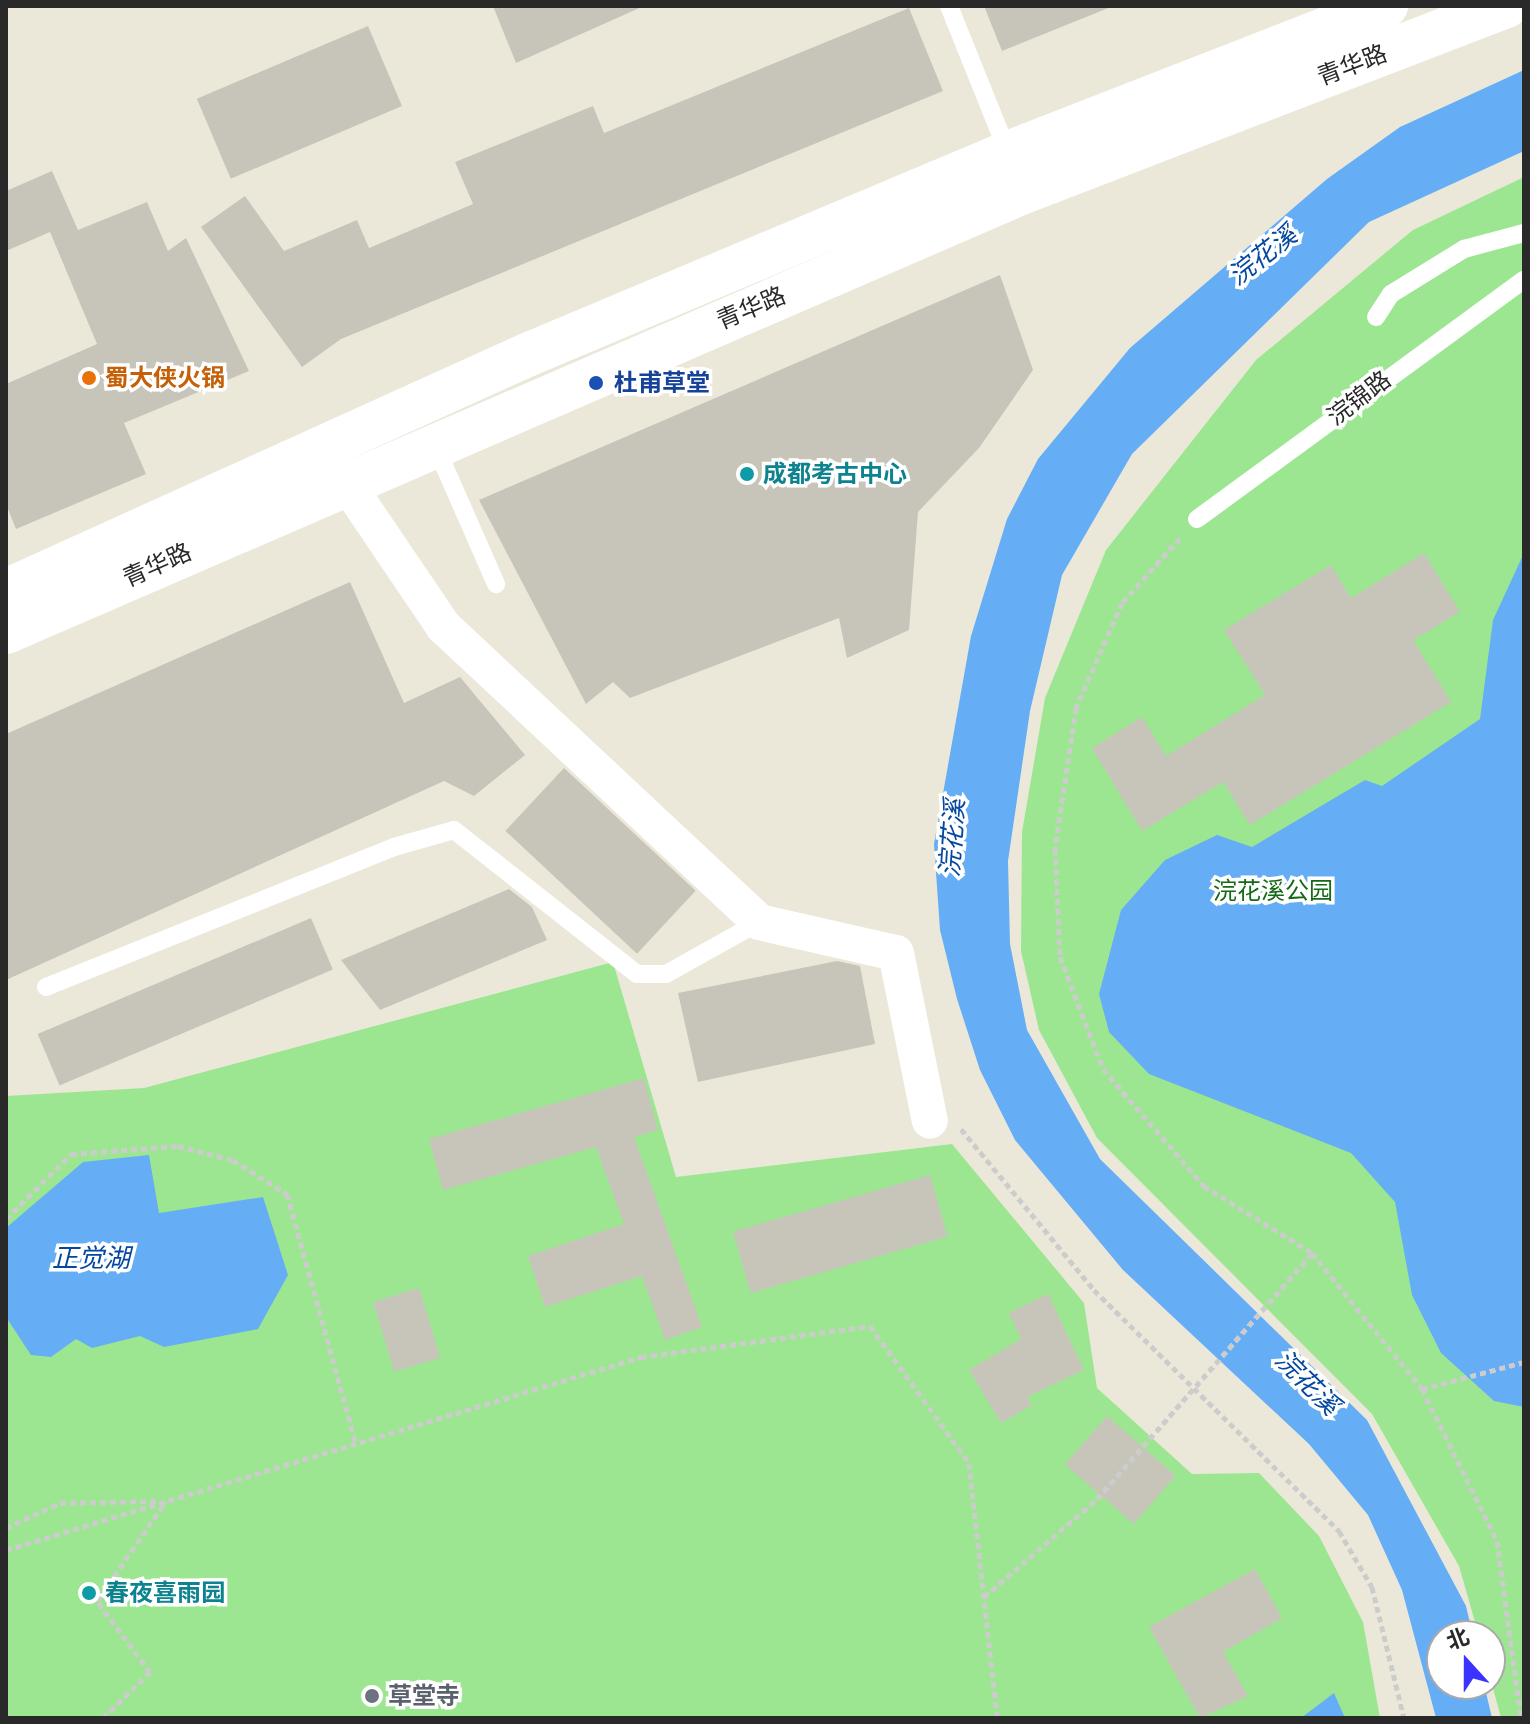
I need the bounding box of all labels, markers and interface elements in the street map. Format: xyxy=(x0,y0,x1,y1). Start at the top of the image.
street label: 青华路 xyxy=(1313,39,1391,91)
water label: 浣花溪 xyxy=(1223,220,1303,292)
street label: 青华路 xyxy=(712,281,790,335)
place label: 蜀大侠火锅 xyxy=(105,364,225,392)
street label: 浣锦路 xyxy=(1322,365,1396,431)
marker: 蜀大侠火锅 xyxy=(80,369,98,387)
place label: 杜甫草堂 xyxy=(614,369,710,397)
marker: 杜甫草堂 xyxy=(585,372,607,394)
place label: 成都考古中心 xyxy=(763,460,907,488)
marker: 成都考古中心 xyxy=(738,465,756,483)
street label: 青华路 xyxy=(118,537,196,593)
water label: 浣花溪 xyxy=(935,798,971,878)
park label: 浣花溪公园 xyxy=(1213,877,1333,905)
water label: 正觉湖 xyxy=(52,1243,130,1275)
water label: 浣花溪 xyxy=(1268,1344,1346,1422)
place label: 春夜喜雨园 xyxy=(105,1579,225,1607)
marker: 春夜喜雨园 xyxy=(80,1584,98,1602)
north arrow xyxy=(1426,1620,1506,1700)
text: 北 xyxy=(1442,1622,1473,1656)
place label: 草堂寺 xyxy=(388,1682,460,1710)
marker: 草堂寺 xyxy=(363,1687,381,1705)

